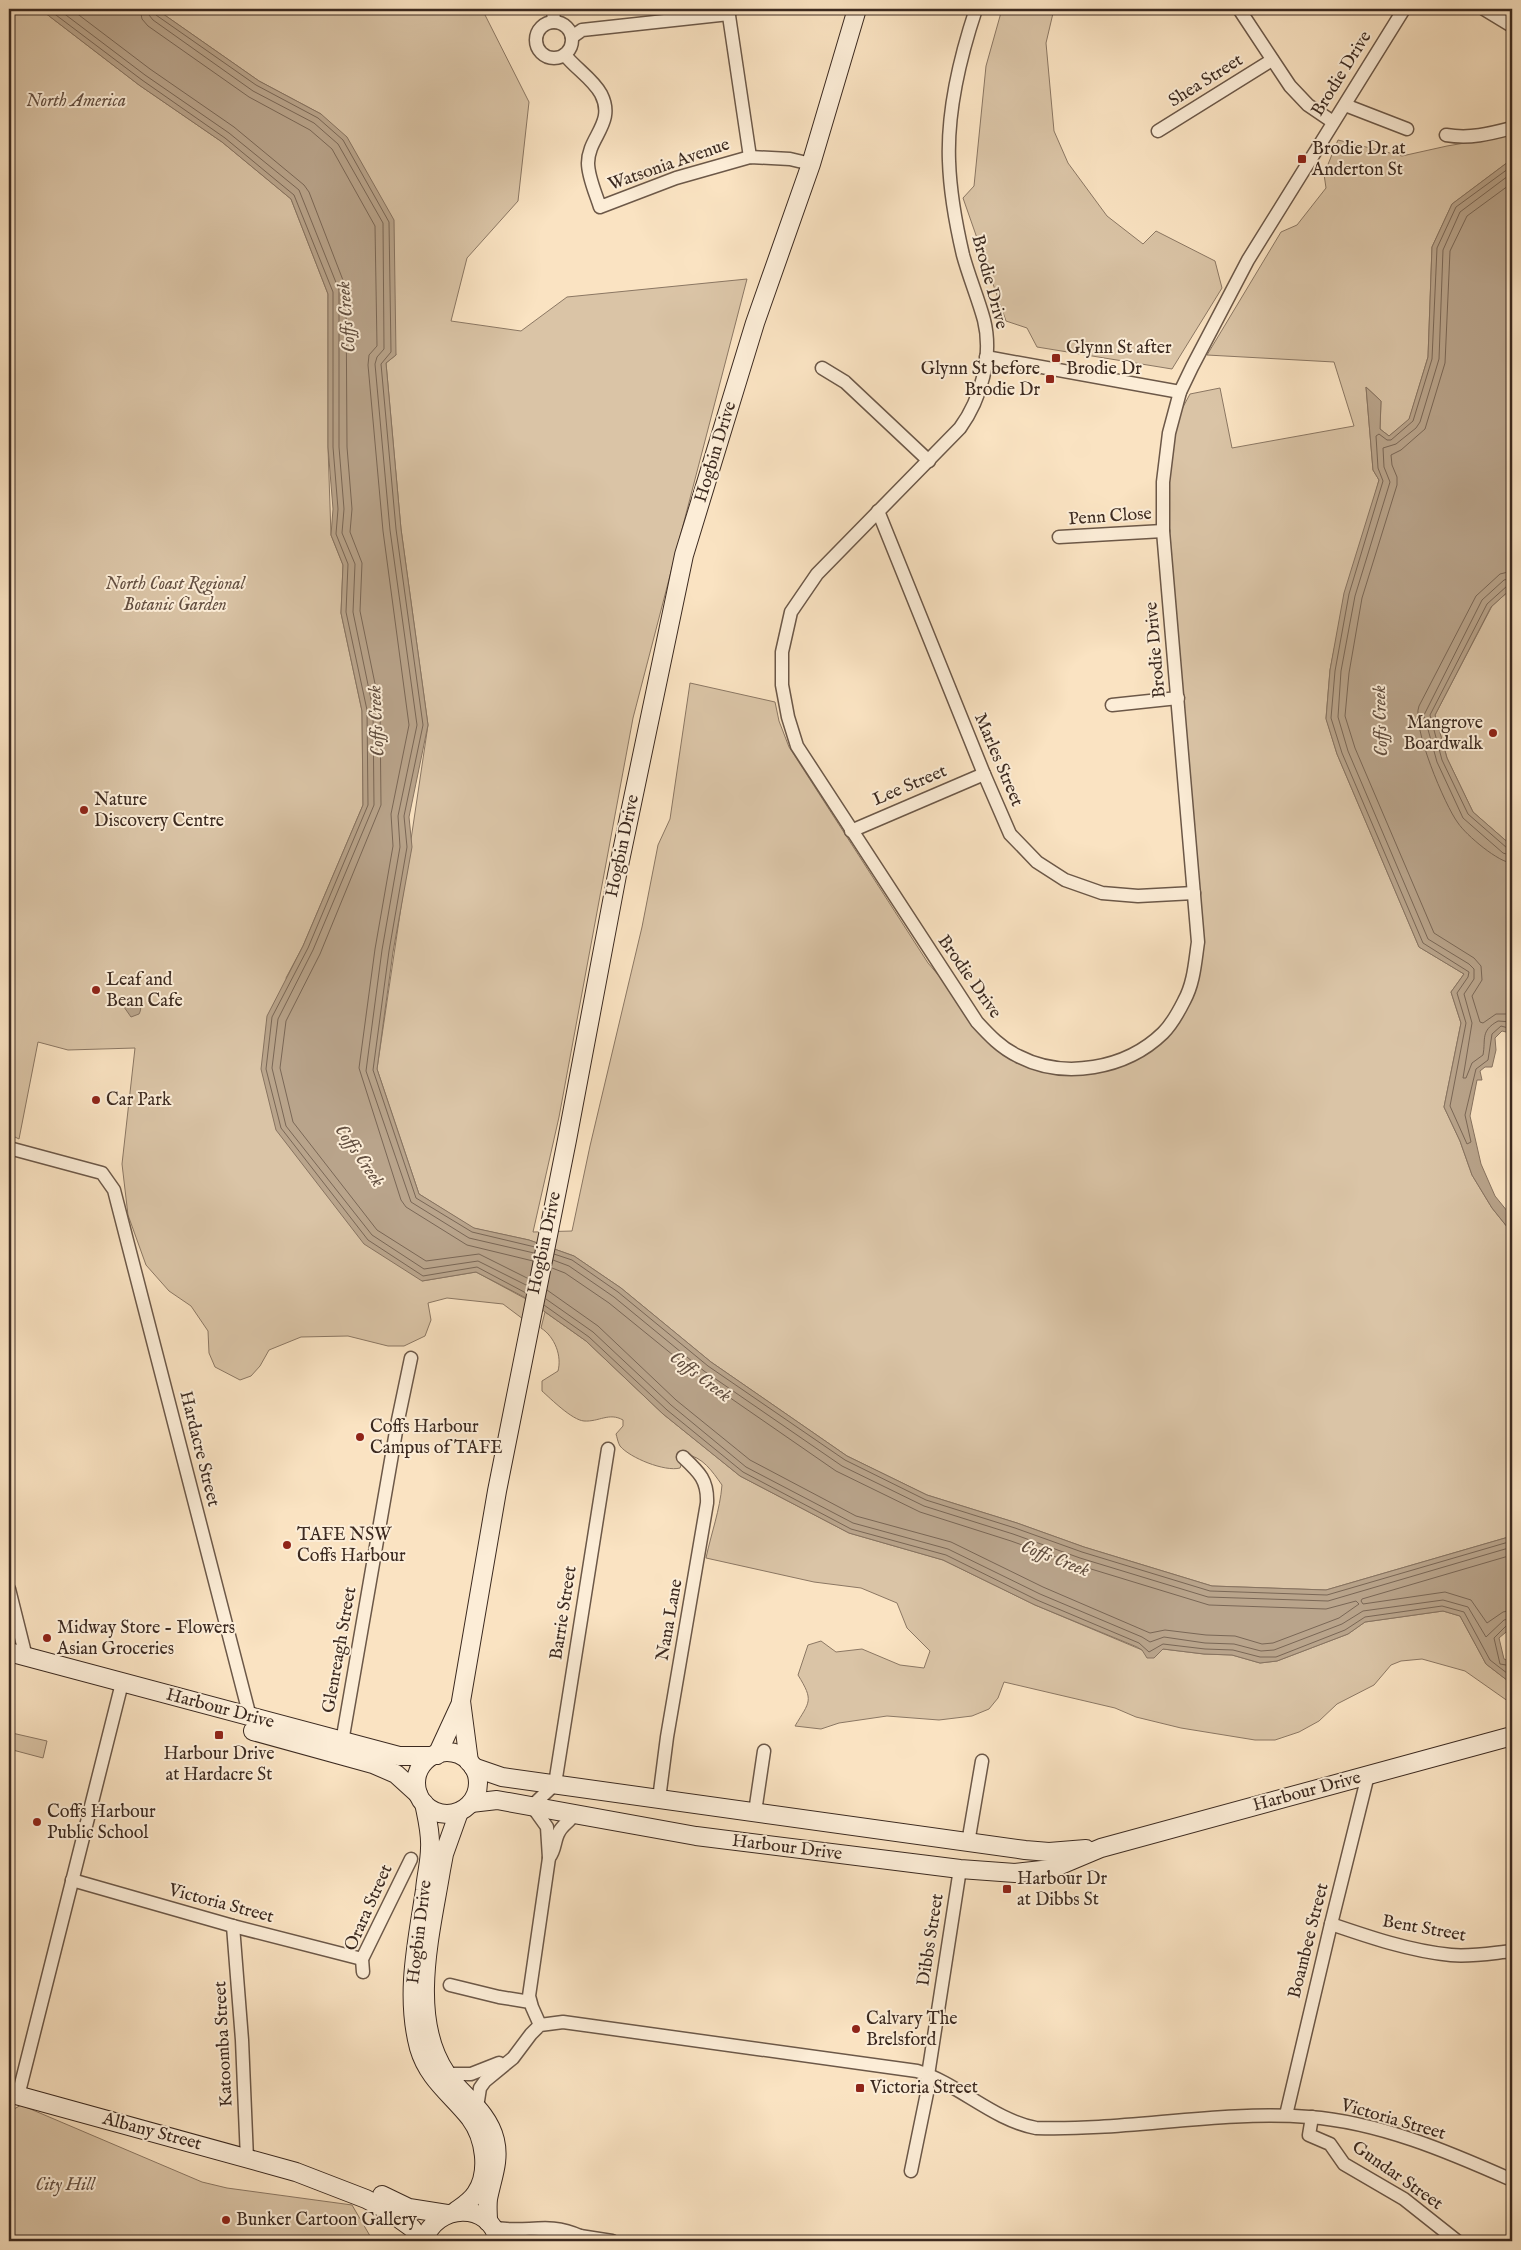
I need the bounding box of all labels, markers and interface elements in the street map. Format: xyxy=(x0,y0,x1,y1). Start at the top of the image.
street label: Brodie Drive xyxy=(1307,27,1377,121)
street label: Shea Street xyxy=(1165,49,1247,113)
park label: North America xyxy=(26,90,126,113)
street label: Watsonia Avenue xyxy=(605,133,733,197)
place label: Brodie Dr at Anderton St xyxy=(1311,138,1406,182)
marker: Brodie Dr at Anderton St xyxy=(1296,153,1308,165)
street label: Brodie Drive xyxy=(965,232,1013,332)
water label: Coffs Creek xyxy=(332,280,362,354)
place label: Glynn St after Brodie Dr xyxy=(1066,337,1172,381)
marker: Glynn St after Brodie Dr xyxy=(1050,352,1062,364)
place label: Glynn St before Brodie Dr xyxy=(921,358,1040,402)
marker: Glynn St before Brodie Dr xyxy=(1044,373,1056,385)
street label: Hogbin Drive xyxy=(690,399,742,505)
street label: Penn Close xyxy=(1068,503,1152,531)
park label: North Coast Regional Botanic Garden xyxy=(105,573,247,617)
street label: Brodie Drive xyxy=(1140,601,1172,699)
water label: Coffs Creek xyxy=(363,684,391,757)
water label: Coffs Creek xyxy=(1368,684,1394,757)
street label: Marles Street xyxy=(968,710,1028,810)
place label: Mangrove Boardwalk xyxy=(1403,712,1483,756)
marker: Mangrove Boardwalk xyxy=(1487,727,1499,739)
street label: Lee Street xyxy=(870,760,950,812)
place label: Nature Discovery Centre xyxy=(94,789,224,833)
street label: Hogbin Drive xyxy=(601,793,645,899)
marker: Nature Discovery Centre xyxy=(78,804,90,816)
street label: Brodie Drive xyxy=(932,931,1006,1023)
place label: Leaf and Bean Cafe xyxy=(106,969,183,1013)
marker: Leaf and Bean Cafe xyxy=(90,984,102,996)
place label: Car Park xyxy=(106,1089,172,1112)
marker: Car Park xyxy=(90,1094,102,1106)
water label: Coffs Creek xyxy=(329,1120,390,1192)
street label: Hogbin Drive xyxy=(523,1190,567,1296)
water label: Coffs Creek xyxy=(664,1346,736,1408)
street label: Hardacre Street xyxy=(174,1389,224,1509)
place label: Coffs Harbour Campus of TAFE xyxy=(370,1416,503,1460)
marker: Coffs Harbour Campus of TAFE xyxy=(354,1431,366,1443)
place label: TAFE NSW Coffs Harbour xyxy=(297,1524,406,1568)
water label: Coffs Creek xyxy=(1017,1535,1093,1583)
marker: TAFE NSW Coffs Harbour xyxy=(281,1539,293,1551)
street label: Barrie Street xyxy=(545,1565,583,1661)
street label: Nana Lane xyxy=(652,1577,688,1663)
street label: Glenreagh Street xyxy=(318,1585,362,1715)
place label: Midway Store - Flowers Asian Groceries xyxy=(56,1617,235,1661)
marker: Midway Store - Flowers Asian Groceries xyxy=(41,1632,53,1644)
street label: Harbour Drive xyxy=(163,1684,277,1734)
marker: Harbour Drive at Hardacre St xyxy=(213,1729,225,1741)
place label: Harbour Drive at Hardacre St xyxy=(164,1743,274,1787)
street label: Harbour Drive xyxy=(1250,1767,1364,1817)
place label: Coffs Harbour Public School xyxy=(47,1801,156,1845)
marker: Coffs Harbour Public School xyxy=(31,1816,43,1828)
street label: Harbour Drive xyxy=(731,1830,843,1866)
street label: Orara Street xyxy=(340,1861,398,1955)
place label: Harbour Dr at Dibbs St xyxy=(1017,1868,1107,1912)
street label: Victoria Street xyxy=(165,1879,276,1929)
street label: Hogbin Drive xyxy=(402,1879,438,1985)
street label: Boambee Street xyxy=(1284,1881,1334,2001)
marker: Harbour Dr at Dibbs St xyxy=(1001,1883,1013,1895)
street label: Dibbs Street xyxy=(912,1892,950,1988)
street label: Bent Street xyxy=(1380,1910,1468,1948)
street label: Katoomba Street xyxy=(209,1980,239,2108)
place label: Calvary The Brelsford xyxy=(866,2008,957,2052)
marker: Calvary The Brelsford xyxy=(850,2023,862,2035)
place label: Victoria Street xyxy=(869,2077,978,2100)
marker: Victoria Street xyxy=(854,2082,866,2094)
street label: Victoria Street xyxy=(1337,2094,1448,2146)
street label: Albany Street xyxy=(99,2108,204,2156)
street label: Gundar Street xyxy=(1347,2136,1447,2216)
park label: City Hill xyxy=(35,2174,96,2197)
place label: Bunker Cartoon Gallery xyxy=(236,2209,417,2232)
marker: Bunker Cartoon Gallery xyxy=(220,2214,232,2226)

